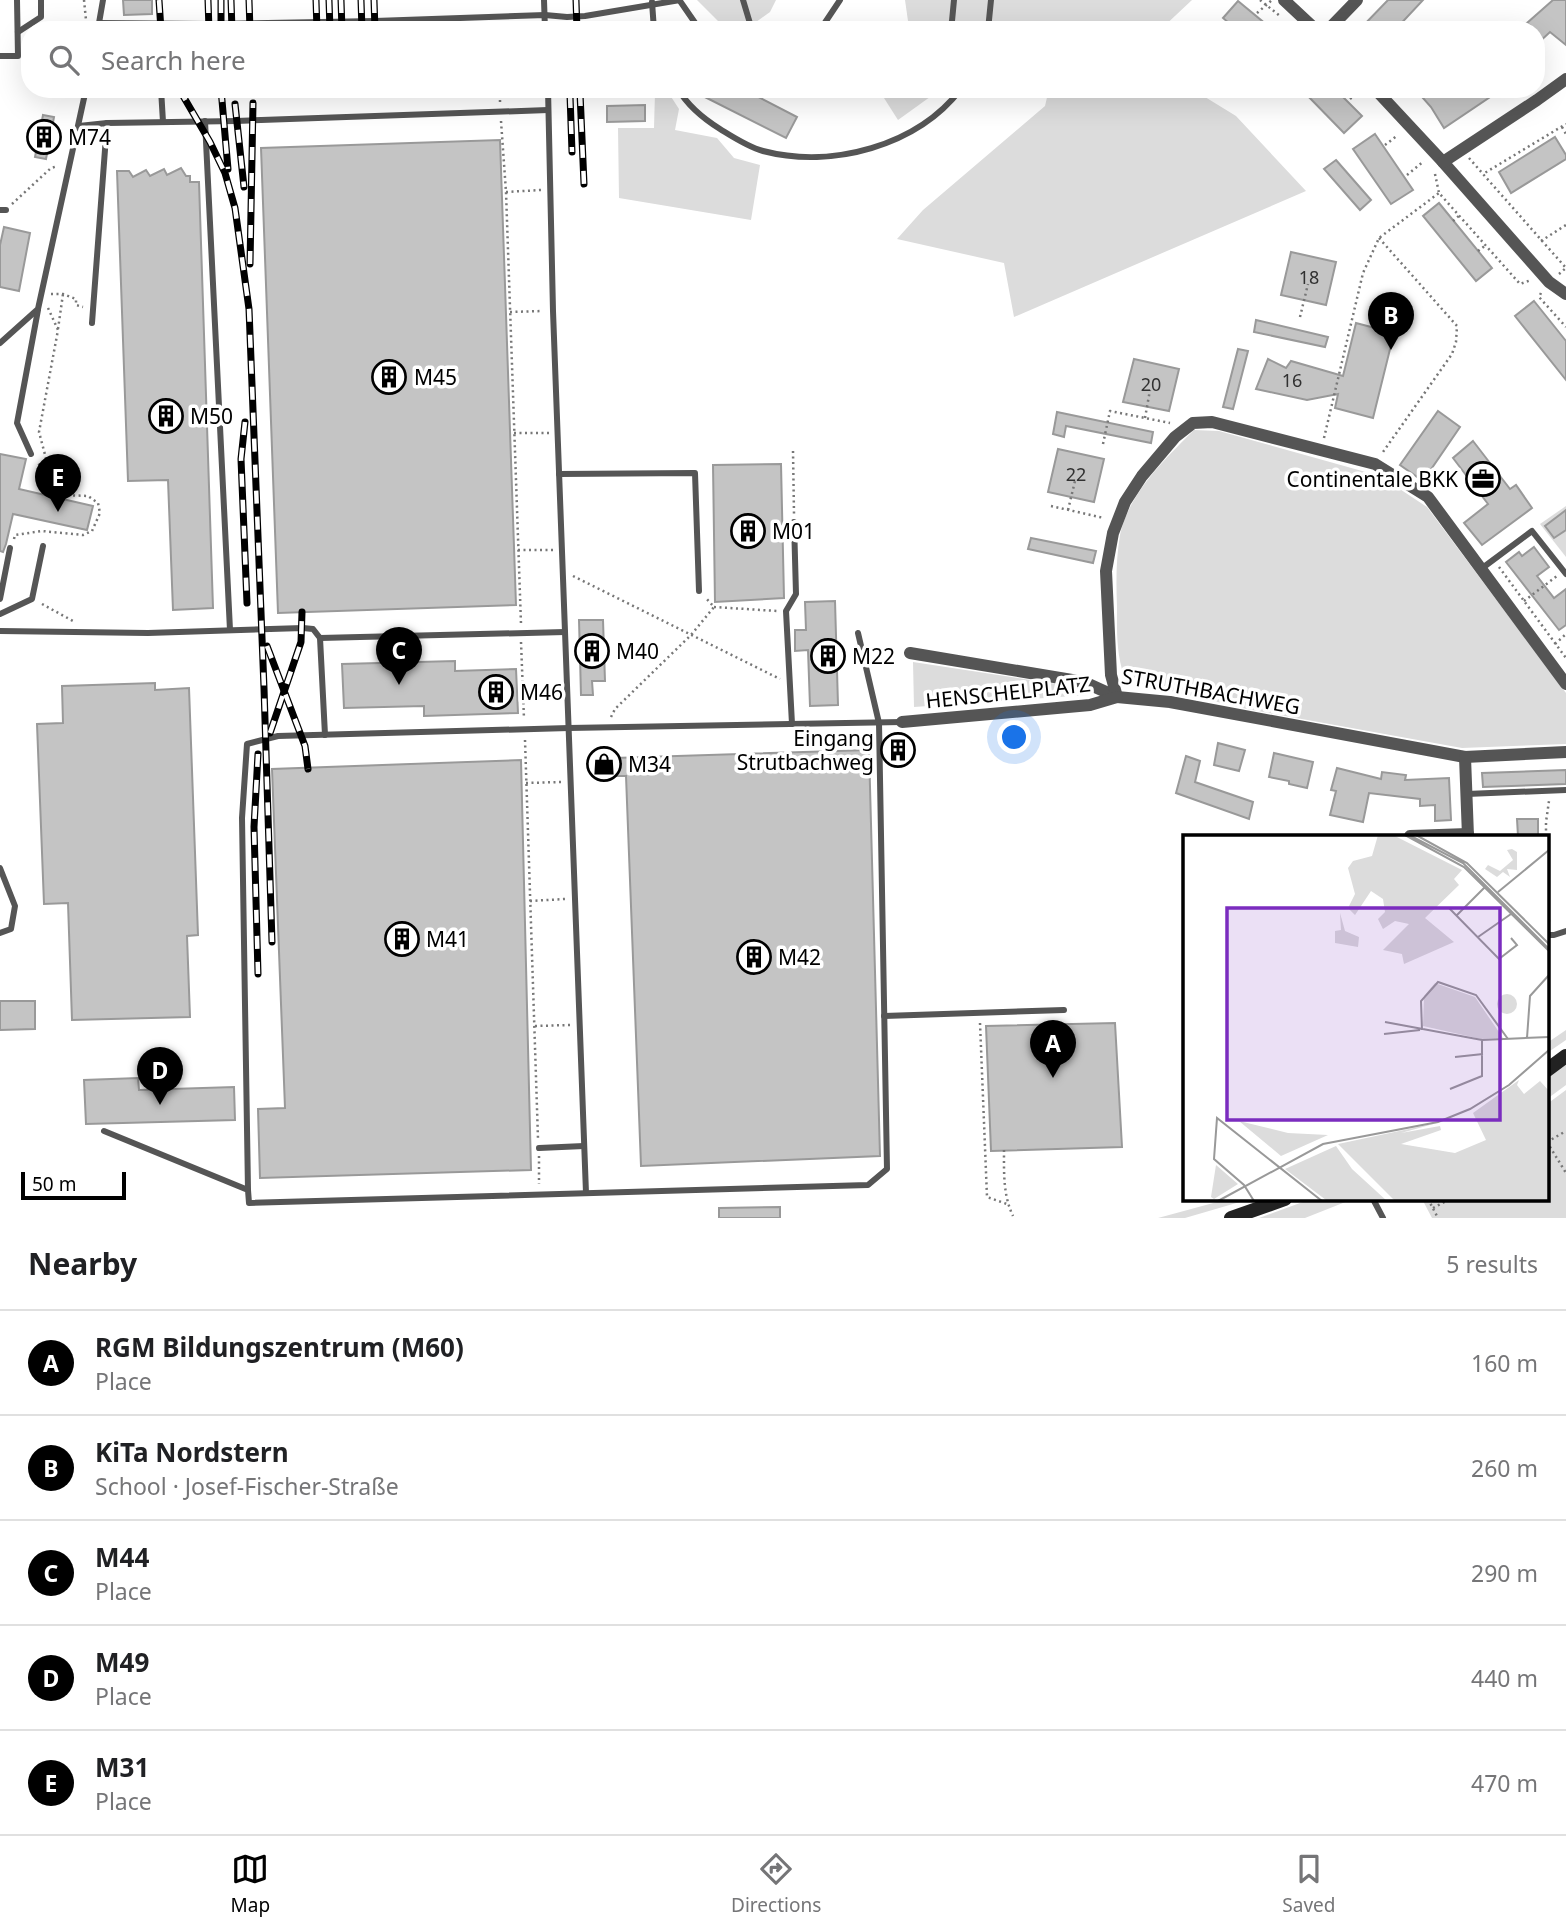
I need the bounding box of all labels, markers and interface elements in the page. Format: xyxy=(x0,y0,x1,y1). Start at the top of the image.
search box xyxy=(21,21,1545,98)
icon: search xyxy=(45,41,83,79)
text: Search here xyxy=(101,42,246,78)
building icon: M74 xyxy=(25,118,63,156)
place label: M74 xyxy=(68,123,111,151)
house number: 18 xyxy=(1299,265,1319,289)
pin: B xyxy=(1368,292,1414,350)
building icon: M45 xyxy=(370,358,408,396)
place label: M45 xyxy=(414,363,457,391)
house number: 16 xyxy=(1282,368,1302,392)
house number: 20 xyxy=(1141,372,1161,396)
building icon: M50 xyxy=(147,397,185,435)
place label: M50 xyxy=(190,402,233,430)
pin: E xyxy=(35,454,81,512)
office icon: Continentale BKK xyxy=(1464,460,1502,498)
house number: 22 xyxy=(1066,462,1086,486)
place label: Continentale BKK xyxy=(1287,465,1458,493)
building icon: M01 xyxy=(729,512,767,550)
place label: M01 xyxy=(772,517,815,545)
pin: C xyxy=(376,627,422,685)
building icon: M40 xyxy=(573,632,611,670)
place label: M40 xyxy=(616,637,659,665)
building icon: M22 xyxy=(809,637,847,675)
place label: M22 xyxy=(852,642,895,670)
street label: STRUTHBACHWEG xyxy=(1120,662,1302,720)
street label: HENSCHELPLATZ xyxy=(924,669,1092,715)
building icon: M46 xyxy=(477,673,515,711)
place label: M46 xyxy=(520,678,563,706)
your location xyxy=(997,720,1031,754)
place label: Eingang Strutbachweg xyxy=(737,724,874,776)
building icon: Eingang Strutbachweg xyxy=(879,731,917,769)
shop icon: M34 xyxy=(585,745,623,783)
place label: M34 xyxy=(628,750,671,778)
inset map xyxy=(1183,835,1548,1200)
building icon: M41 xyxy=(383,920,421,958)
place label: M41 xyxy=(426,925,469,953)
building icon: M42 xyxy=(735,938,773,976)
place label: M42 xyxy=(778,943,821,971)
pin: A xyxy=(1030,1020,1076,1078)
pin: D xyxy=(137,1047,183,1105)
scale bar xyxy=(21,1169,126,1201)
text: 50 m xyxy=(32,1171,76,1197)
text: Nearby xyxy=(28,1243,137,1284)
text: 5 results xyxy=(1446,1248,1538,1280)
text: RGM Bildungszentrum (M60) xyxy=(95,1329,464,1365)
text: A xyxy=(43,1347,59,1379)
text: 160 m xyxy=(1471,1347,1538,1379)
text: Place xyxy=(95,1365,152,1397)
text: KiTa Nordstern xyxy=(95,1434,289,1470)
text: B xyxy=(43,1452,59,1484)
text: 260 m xyxy=(1471,1452,1538,1484)
text: School · Josef-Fischer-Straße xyxy=(95,1470,399,1502)
text: M44 xyxy=(95,1539,149,1575)
text: C xyxy=(44,1557,58,1589)
text: 290 m xyxy=(1471,1557,1538,1589)
text: Place xyxy=(95,1575,152,1607)
text: M49 xyxy=(95,1644,149,1680)
text: D xyxy=(43,1662,59,1694)
text: 440 m xyxy=(1471,1662,1538,1694)
text: Place xyxy=(95,1680,152,1712)
text: M31 xyxy=(95,1749,149,1785)
text: E xyxy=(45,1767,57,1799)
text: 470 m xyxy=(1471,1767,1538,1799)
text: Place xyxy=(95,1785,152,1817)
tab: Map xyxy=(231,1850,270,1918)
tab: Directions xyxy=(731,1850,821,1918)
tab: Saved xyxy=(1282,1850,1335,1918)

